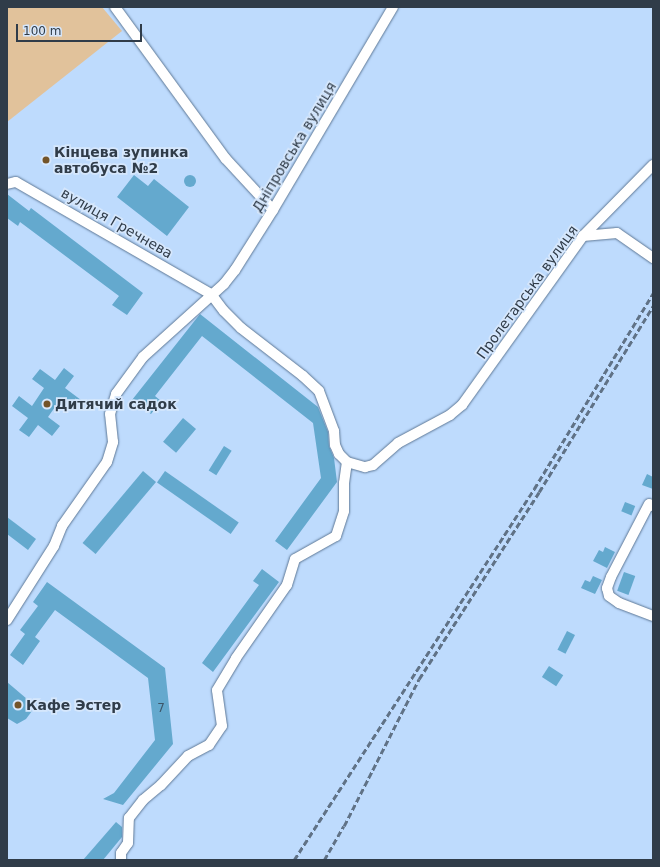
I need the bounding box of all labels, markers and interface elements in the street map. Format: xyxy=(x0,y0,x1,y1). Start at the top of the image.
scale bar xyxy=(18,16,144,42)
text: 100 m xyxy=(23,24,61,38)
street label: Дніпровська вулиця xyxy=(248,79,340,215)
place label: Кінцева зупинка автобуса №2 xyxy=(54,144,188,176)
marker: Кінцева зупинка автобуса №2 xyxy=(41,155,51,165)
street label: вулиця Гречнева xyxy=(58,184,176,262)
street label: Пролетарська вулиця xyxy=(473,222,581,362)
place label: Дитячий садок xyxy=(55,396,177,412)
marker: Дитячий садок xyxy=(42,399,52,409)
place label: Кафе Эстер xyxy=(26,697,121,713)
marker: Кафе Эстер xyxy=(13,700,23,710)
house number: 7 xyxy=(157,702,165,716)

